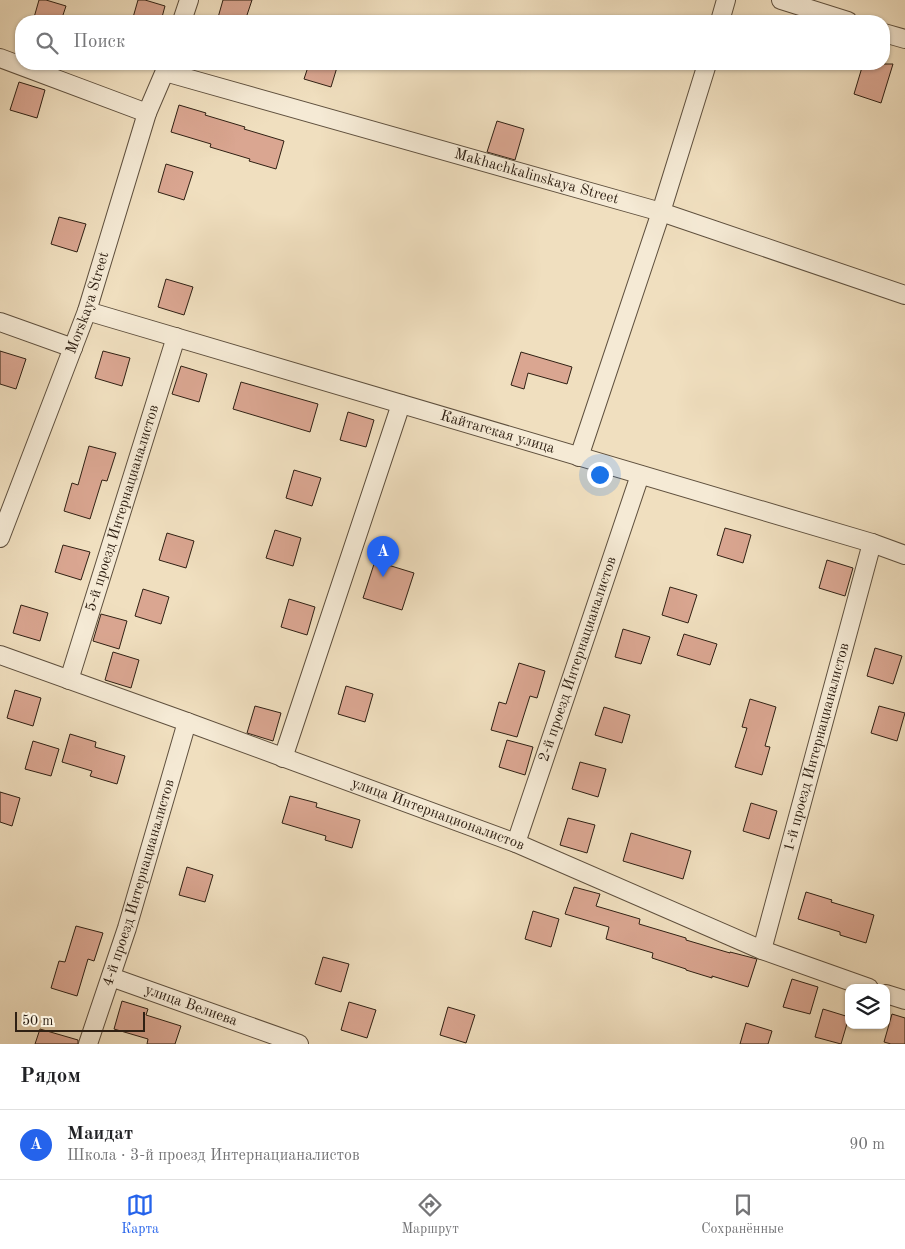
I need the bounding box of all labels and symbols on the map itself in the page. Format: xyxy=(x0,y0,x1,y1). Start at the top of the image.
street label: Makhachkalinskaya Street xyxy=(453,147,620,207)
street label: Morskaya Street xyxy=(64,250,112,356)
street label: 5-й проезд Интернацианалистов xyxy=(83,403,162,613)
street label: Кайтагская улица xyxy=(438,408,557,456)
your location xyxy=(587,462,613,488)
pin: A xyxy=(367,536,399,577)
street label: 2-й проезд Интернацианалистов xyxy=(536,555,619,764)
street label: 1-й проезд Интернацианалистов xyxy=(781,641,852,853)
street label: улица Интернационалистов xyxy=(349,776,527,853)
street label: 4-й проезд Интернацианалистов xyxy=(100,778,177,988)
street label: улица Велиева xyxy=(143,982,240,1029)
scale bar xyxy=(15,1009,145,1032)

